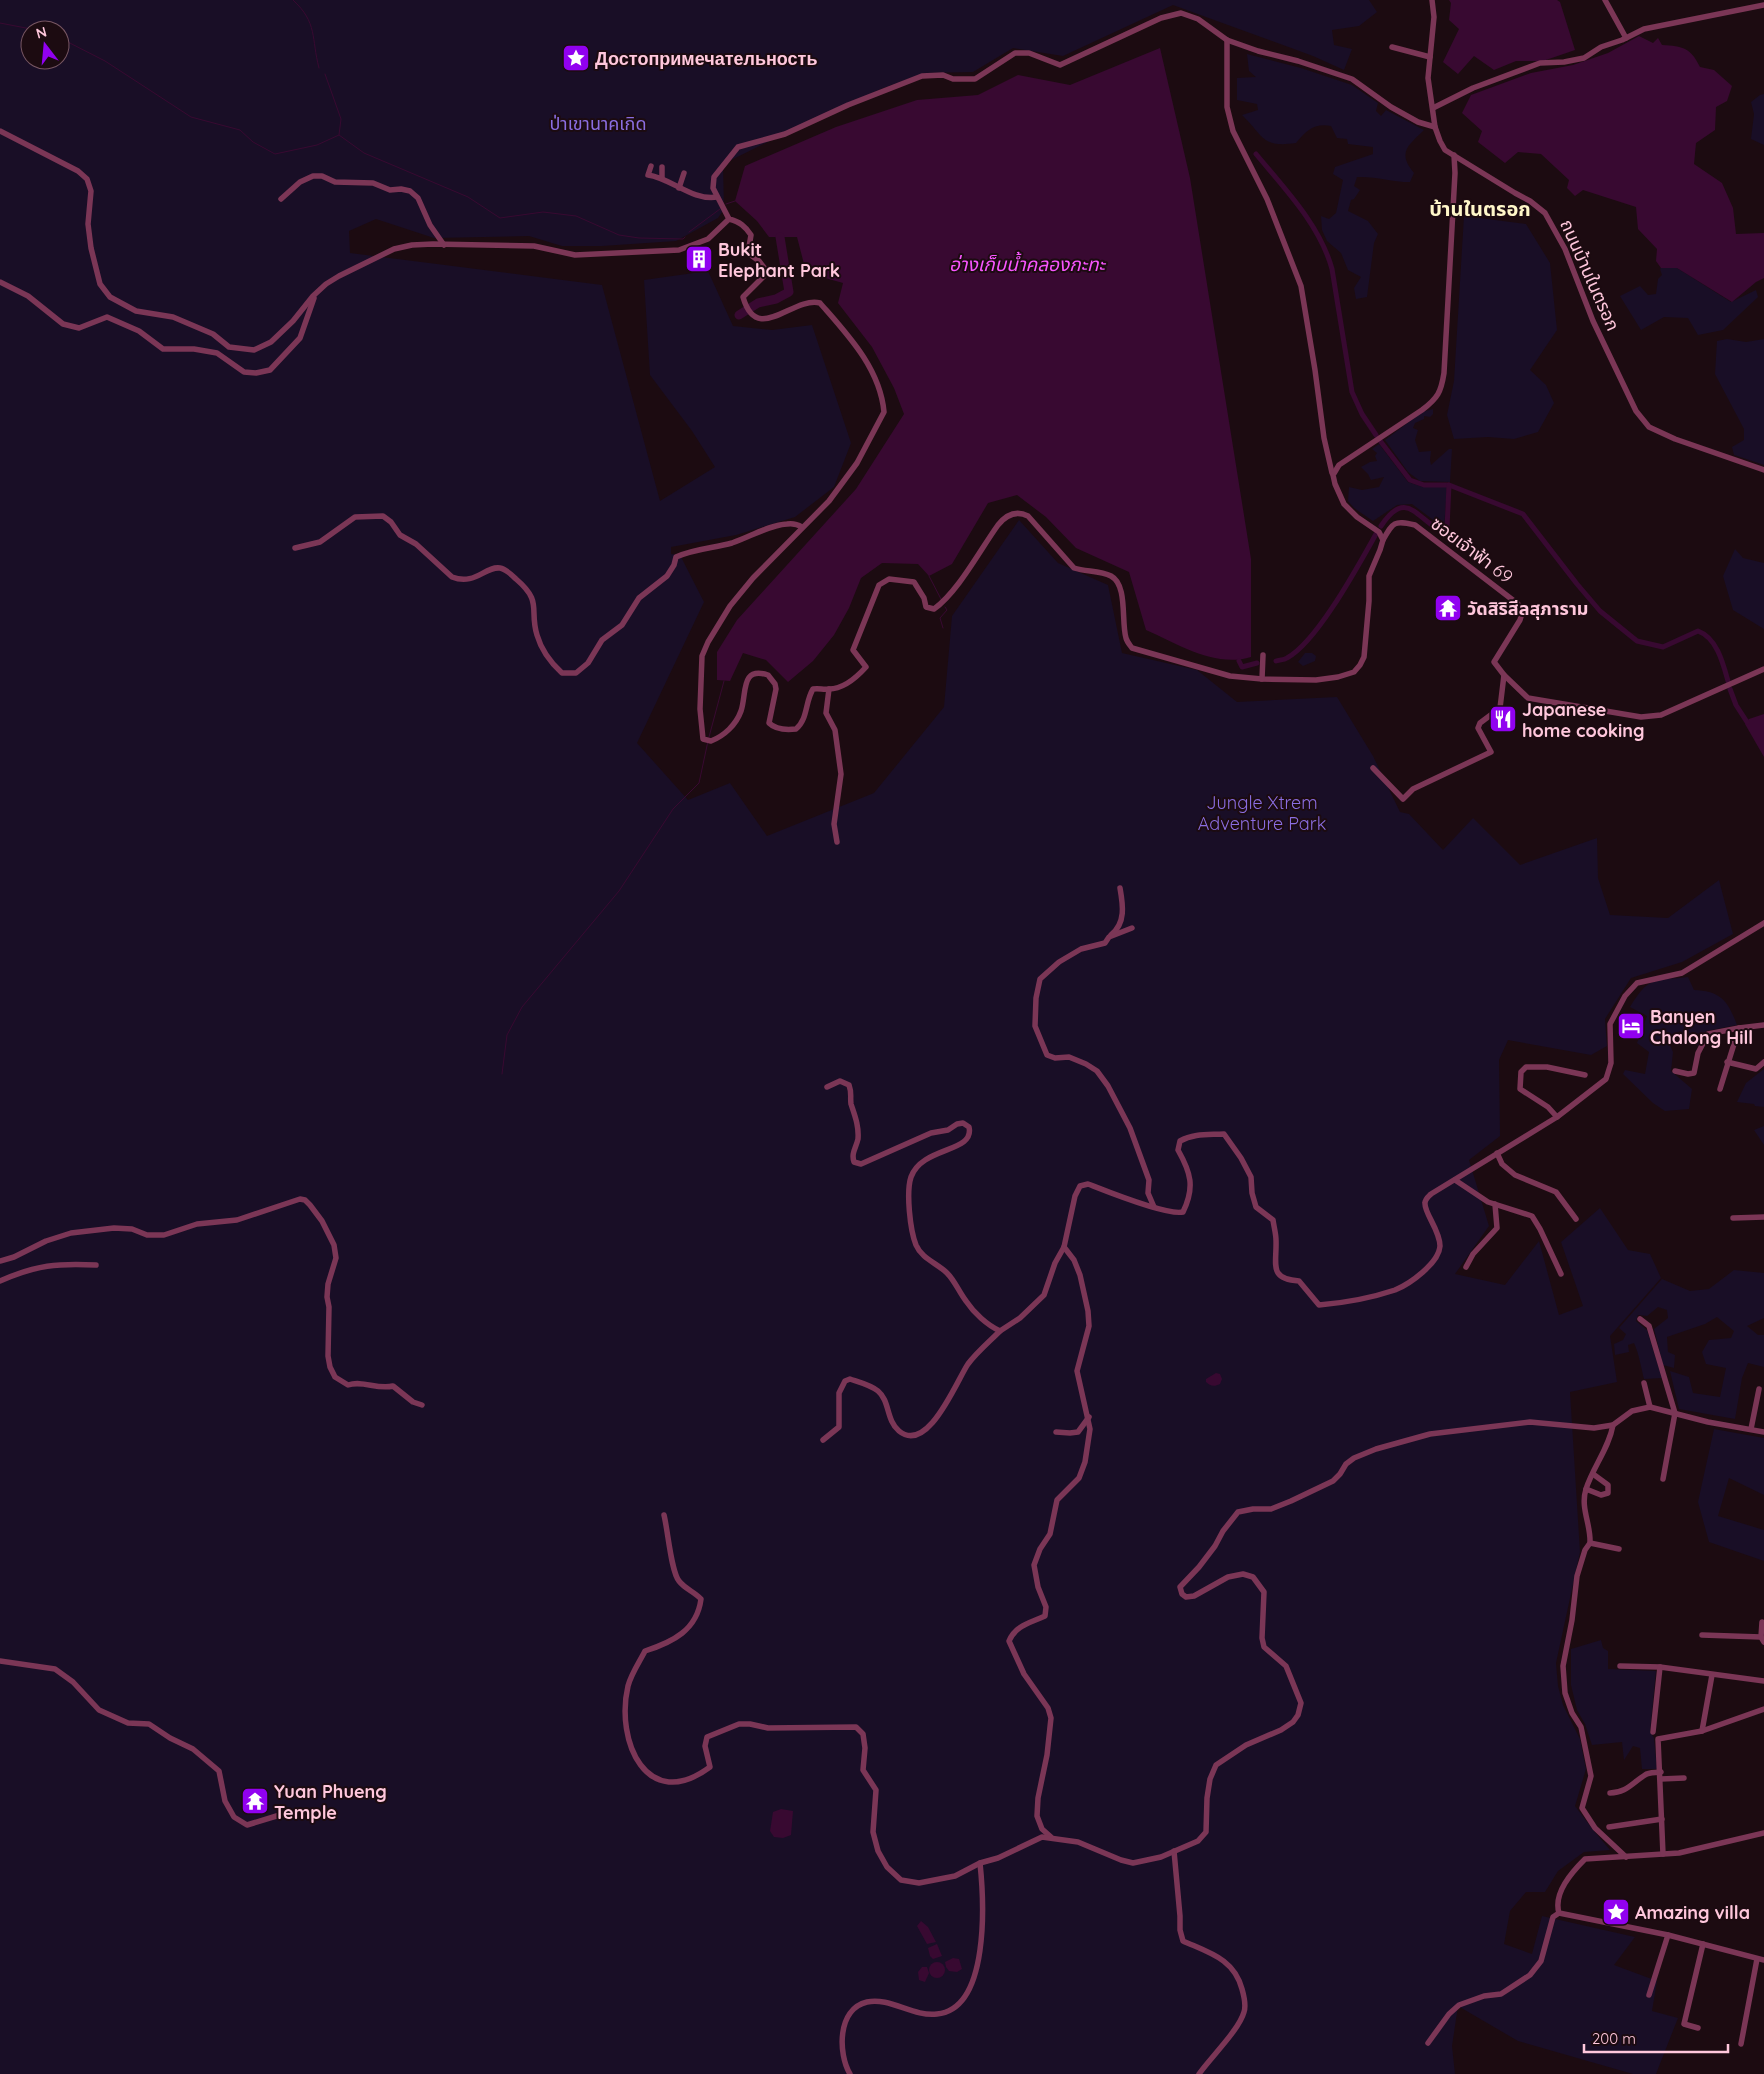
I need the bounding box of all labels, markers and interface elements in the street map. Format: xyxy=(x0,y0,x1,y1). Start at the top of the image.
north arrow xyxy=(20,20,70,70)
text: N xyxy=(34,22,49,43)
place icon: Достопримечательность xyxy=(561,43,591,73)
place label: Достопримечательность xyxy=(595,47,818,70)
park label: ป่าเขานาคเกิด xyxy=(549,112,647,135)
district label: บ้านในตรอก xyxy=(1429,196,1531,221)
street label: ถนนบ้านในตรอก xyxy=(1555,216,1625,334)
place label: Bukit Elephant Park xyxy=(718,238,840,282)
building icon: Bukit Elephant Park xyxy=(684,244,714,274)
water label: อ่างเก็บน้ำคลองกะทะ xyxy=(949,251,1107,276)
street label: ซอยเจ้าฟ้า 69 xyxy=(1426,512,1518,588)
temple icon: วัดสิริสีลสุภาราม xyxy=(1433,593,1463,623)
place label: วัดสิริสีลสุภาราม xyxy=(1467,597,1588,620)
place label: Japanese home cooking xyxy=(1522,698,1645,742)
restaurant icon: Japanese home cooking xyxy=(1488,704,1518,734)
park label: Jungle Xtrem Adventure Park xyxy=(1198,791,1326,835)
place label: Banyen Chalong Hill xyxy=(1650,1005,1753,1049)
hotel icon: Banyen Chalong Hill xyxy=(1616,1011,1646,1041)
place label: Yuan Phueng Temple xyxy=(274,1780,387,1824)
temple icon: Yuan Phueng Temple xyxy=(240,1786,270,1816)
place icon: Amazing villa xyxy=(1601,1897,1631,1927)
place label: Amazing villa xyxy=(1635,1901,1750,1924)
scale bar xyxy=(1584,2022,1728,2054)
text: 200 m xyxy=(1592,2029,1636,2048)

